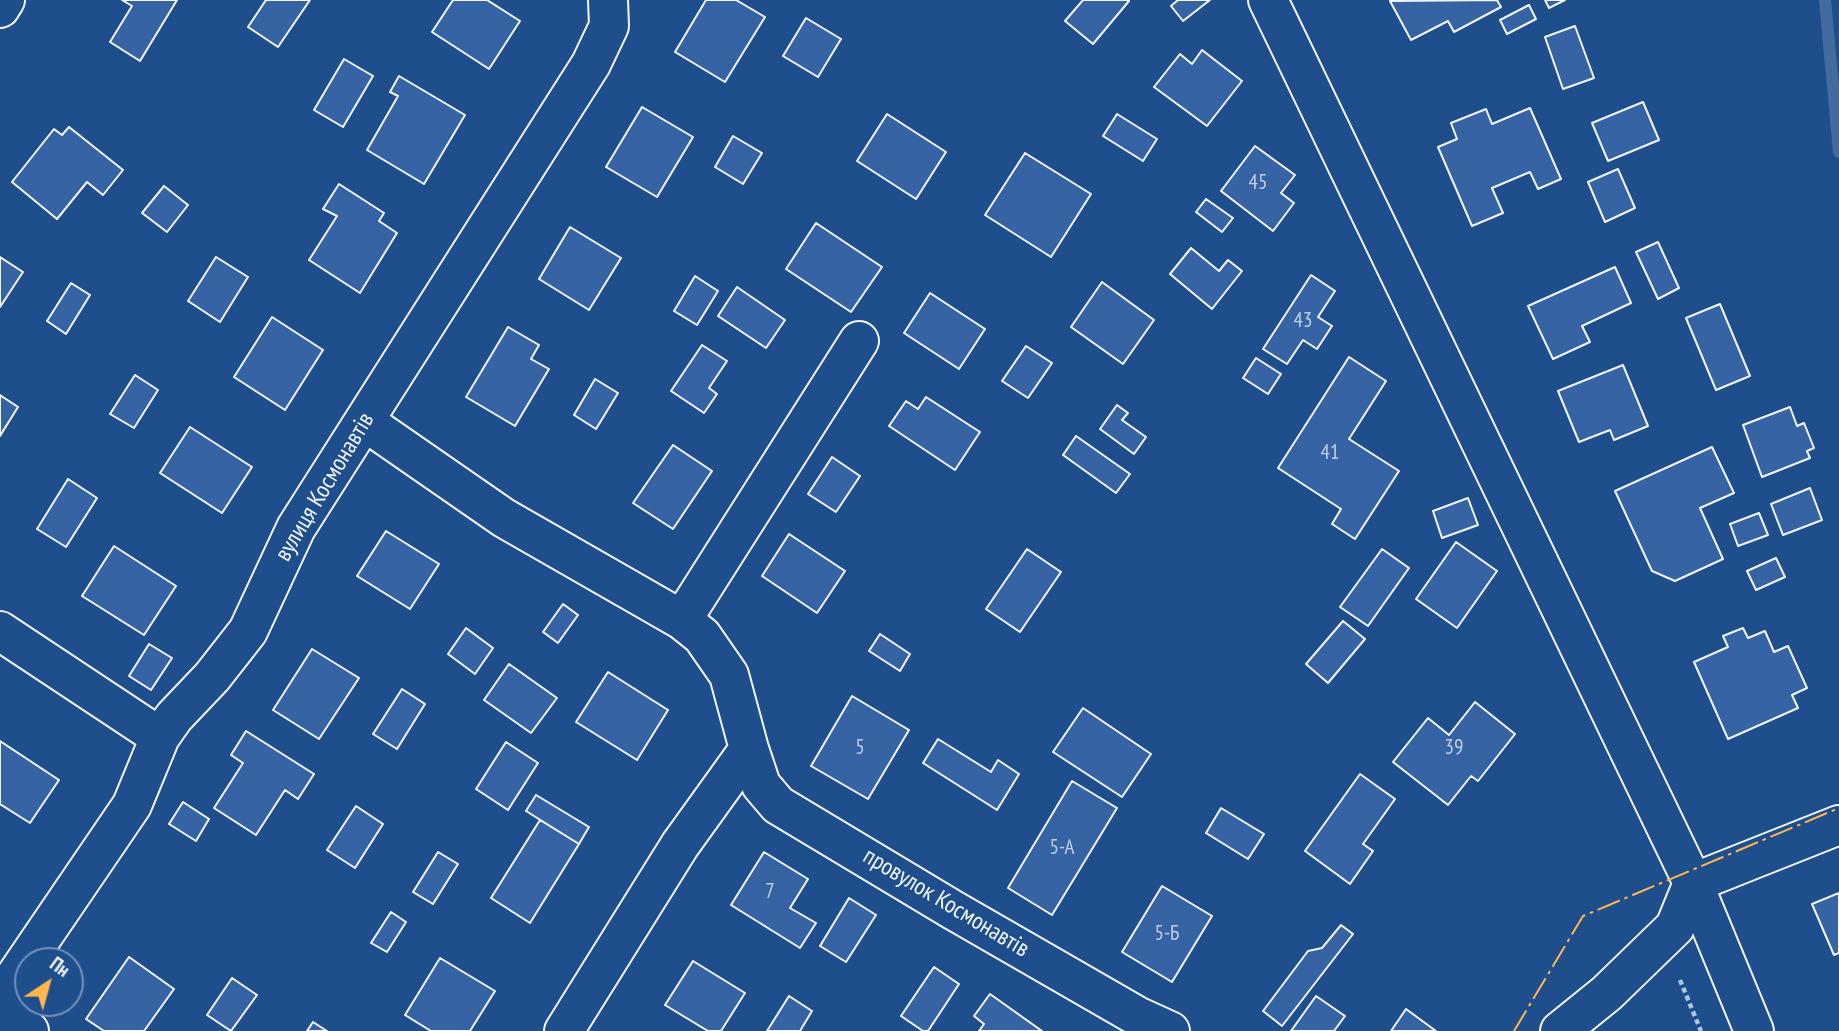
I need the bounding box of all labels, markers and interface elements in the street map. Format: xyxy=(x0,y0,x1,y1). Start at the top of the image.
house number: 45 xyxy=(1249,170,1267,196)
house number: 43 xyxy=(1294,308,1312,334)
street label: вулиця Космонавтів xyxy=(269,407,381,567)
house number: 41 xyxy=(1321,440,1339,466)
house number: 5 xyxy=(855,735,865,761)
house number: 39 xyxy=(1445,735,1463,761)
house number: 5-А xyxy=(1050,835,1074,861)
street label: провулок Космонавтів xyxy=(858,842,1034,964)
house number: 7 xyxy=(765,879,775,905)
house number: 5-Б xyxy=(1155,921,1179,947)
north arrow xyxy=(14,947,84,1017)
text: Пн xyxy=(46,952,75,982)

